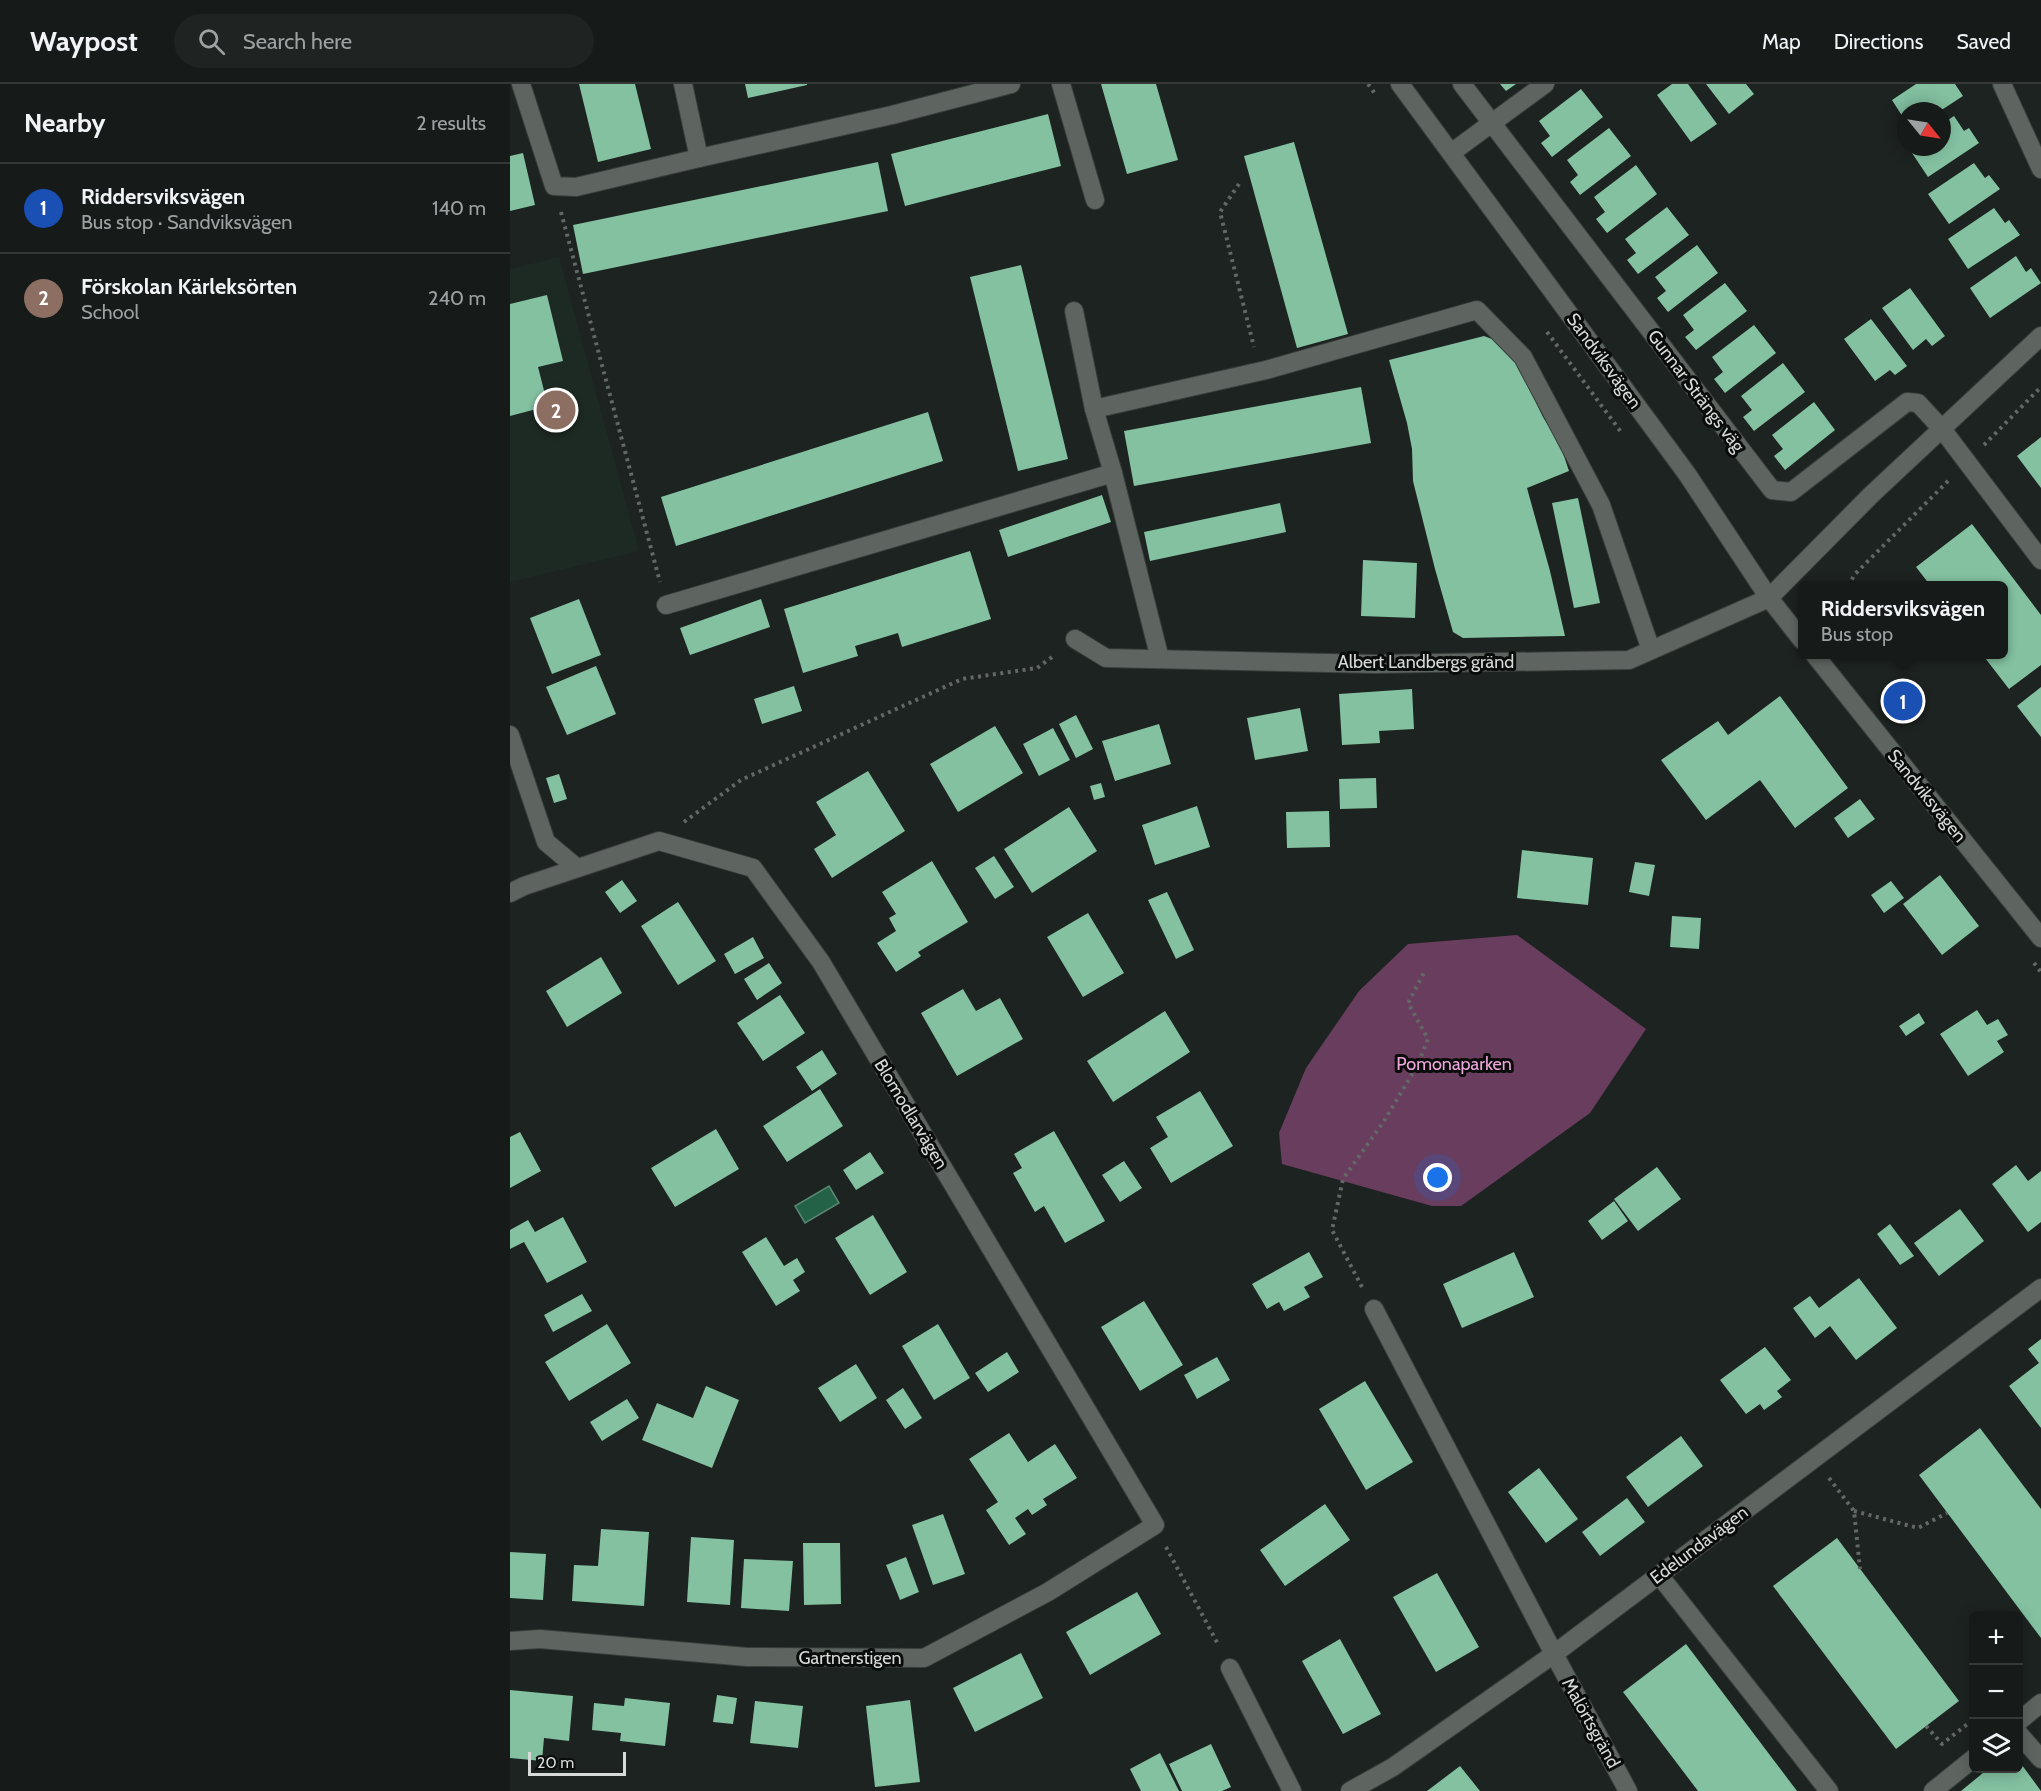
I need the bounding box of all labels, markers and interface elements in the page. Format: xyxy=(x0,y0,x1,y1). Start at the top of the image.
search box xyxy=(174,14,594,68)
text: Waypost xyxy=(30,24,138,58)
icon: search xyxy=(195,25,228,58)
text: Search here xyxy=(243,28,352,55)
text: Map xyxy=(1762,29,1801,54)
text: Directions xyxy=(1834,29,1923,54)
text: Saved xyxy=(1956,29,2011,54)
north arrow xyxy=(1897,102,1951,156)
text: Nearby xyxy=(24,107,105,139)
text: 2 results xyxy=(416,111,486,135)
text: Riddersviksvägen xyxy=(81,183,245,210)
text: 1 xyxy=(40,196,47,220)
text: 140 m xyxy=(432,196,486,220)
text: Bus stop · Sandviksvägen xyxy=(81,210,293,234)
text: Förskolan Kärleksörten xyxy=(81,273,297,300)
text: 2 xyxy=(38,286,49,310)
text: 240 m xyxy=(428,286,486,310)
text: School xyxy=(81,300,139,324)
street label: Sandviksvägen xyxy=(1562,309,1646,413)
street label: Gunnar Strängs väg xyxy=(1643,326,1750,457)
pin: 2 xyxy=(536,388,576,432)
popup xyxy=(1798,581,2008,659)
text: Riddersviksvägen xyxy=(1821,595,1985,622)
text: Bus stop xyxy=(1821,622,1893,646)
street label: Albert Landbergs gränd xyxy=(1338,651,1514,673)
pin: 1 xyxy=(1884,678,1922,724)
street label: Sandviksvägen xyxy=(1883,745,1971,847)
park label: Pomonaparken xyxy=(1396,1053,1512,1075)
street label: Blomodlarvägen xyxy=(869,1055,953,1173)
your location xyxy=(1423,1163,1452,1192)
street label: Edelundavägen xyxy=(1646,1501,1752,1589)
map controls xyxy=(1969,1611,2023,1773)
button: + xyxy=(1969,1611,2023,1665)
street label: Gartnerstigen xyxy=(798,1647,902,1669)
button: − xyxy=(1969,1665,2023,1719)
street label: Malörtsgränd xyxy=(1557,1674,1625,1772)
button: layers xyxy=(1969,1719,2023,1773)
scale bar xyxy=(528,1749,626,1776)
text: 20 m xyxy=(537,1753,574,1772)

